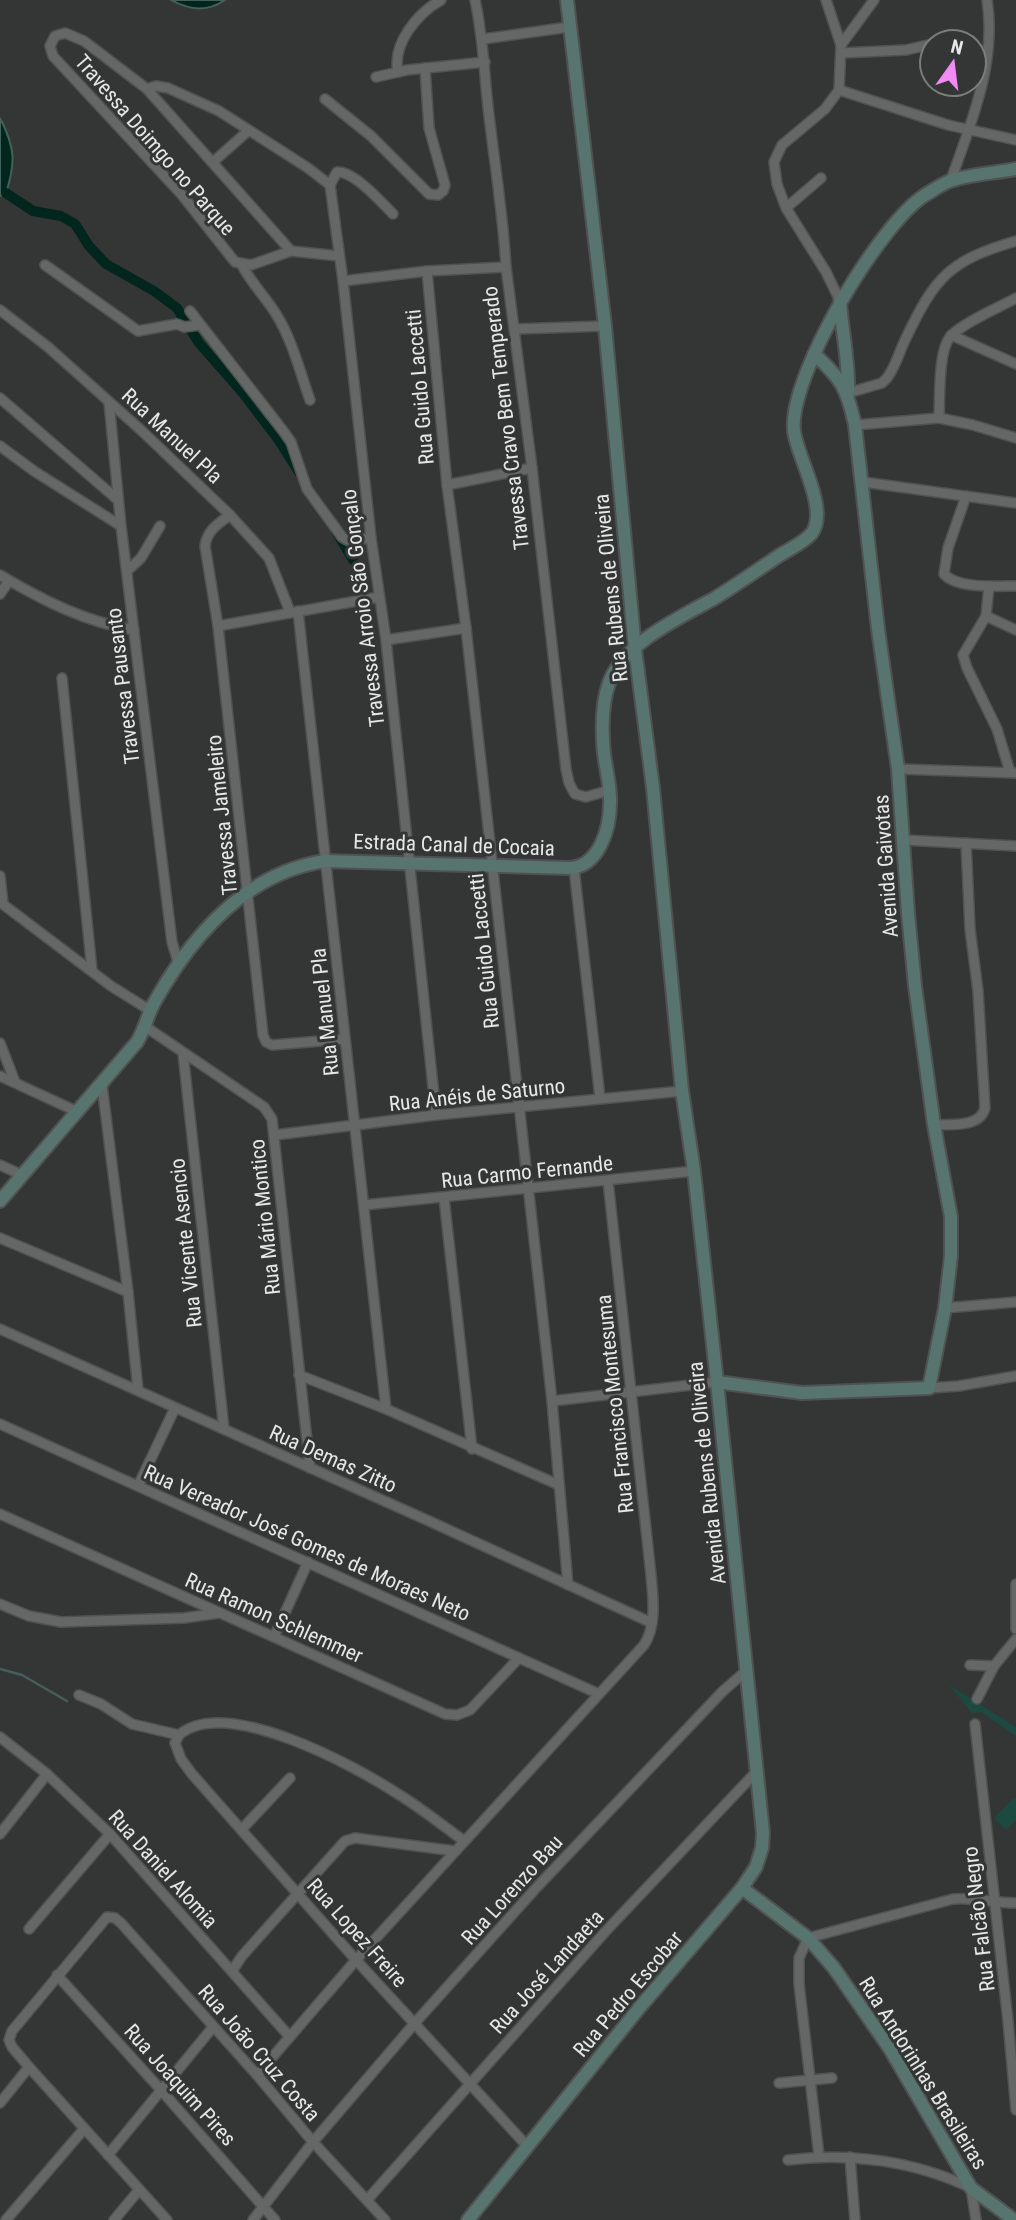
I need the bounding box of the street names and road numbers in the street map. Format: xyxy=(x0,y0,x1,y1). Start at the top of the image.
street label: Travessa Doimgo no Parque xyxy=(70,50,240,240)
street label: Travessa Cravo Bem Temperado xyxy=(478,285,534,551)
street label: Rua Guido Laccetti xyxy=(401,308,439,466)
street label: Rua Manuel Pla xyxy=(117,383,227,489)
street label: Travessa Arroio São Gonçalo xyxy=(337,488,389,728)
street label: Rua Rubens de Oliveira xyxy=(589,493,633,683)
street label: Travessa Pausanto xyxy=(102,607,144,765)
street label: Travessa Jameleiro xyxy=(202,734,242,896)
street label: Avenida Gaivotas xyxy=(869,794,903,938)
street label: Estrada Canal de Cocaia xyxy=(353,829,555,861)
street label: Rua Guido Laccetti xyxy=(464,872,504,1030)
street label: Rua Manuel Pla xyxy=(306,947,344,1077)
street label: Rua Anéis de Saturno xyxy=(388,1074,566,1116)
street label: Rua Mário Montico xyxy=(245,1138,285,1296)
street label: Rua Carmo Fernande xyxy=(440,1151,614,1193)
street label: Rua Vicente Asencio xyxy=(165,1157,207,1329)
street label: Rua Francisco Montesuma xyxy=(592,1294,638,1514)
street label: Avenida Rubens de Oliveira xyxy=(683,1361,731,1585)
street label: Rua Demas Zitto xyxy=(266,1420,400,1498)
street label: Rua Vereador José Gomes de Moraes Neto xyxy=(140,1460,474,1626)
street label: Rua Ramon Schlemmer xyxy=(181,1568,367,1668)
street label: Rua Daniel Alomia xyxy=(104,1805,222,1933)
street label: Rua Lorenzo Bau xyxy=(457,1830,567,1950)
street label: Rua Falcão Negro xyxy=(958,1845,1000,1993)
street label: Rua Lopez Freire xyxy=(302,1874,412,1992)
street label: Rua José Landaeta xyxy=(485,1905,609,2039)
street label: Rua Pedro Escobar xyxy=(568,1926,688,2062)
street label: Rua Andorinhas Brasileiras xyxy=(854,1972,992,2174)
street label: Rua João Cruz Costa xyxy=(193,1980,325,2126)
street label: Rua Joaquim Pires xyxy=(119,2019,241,2151)

